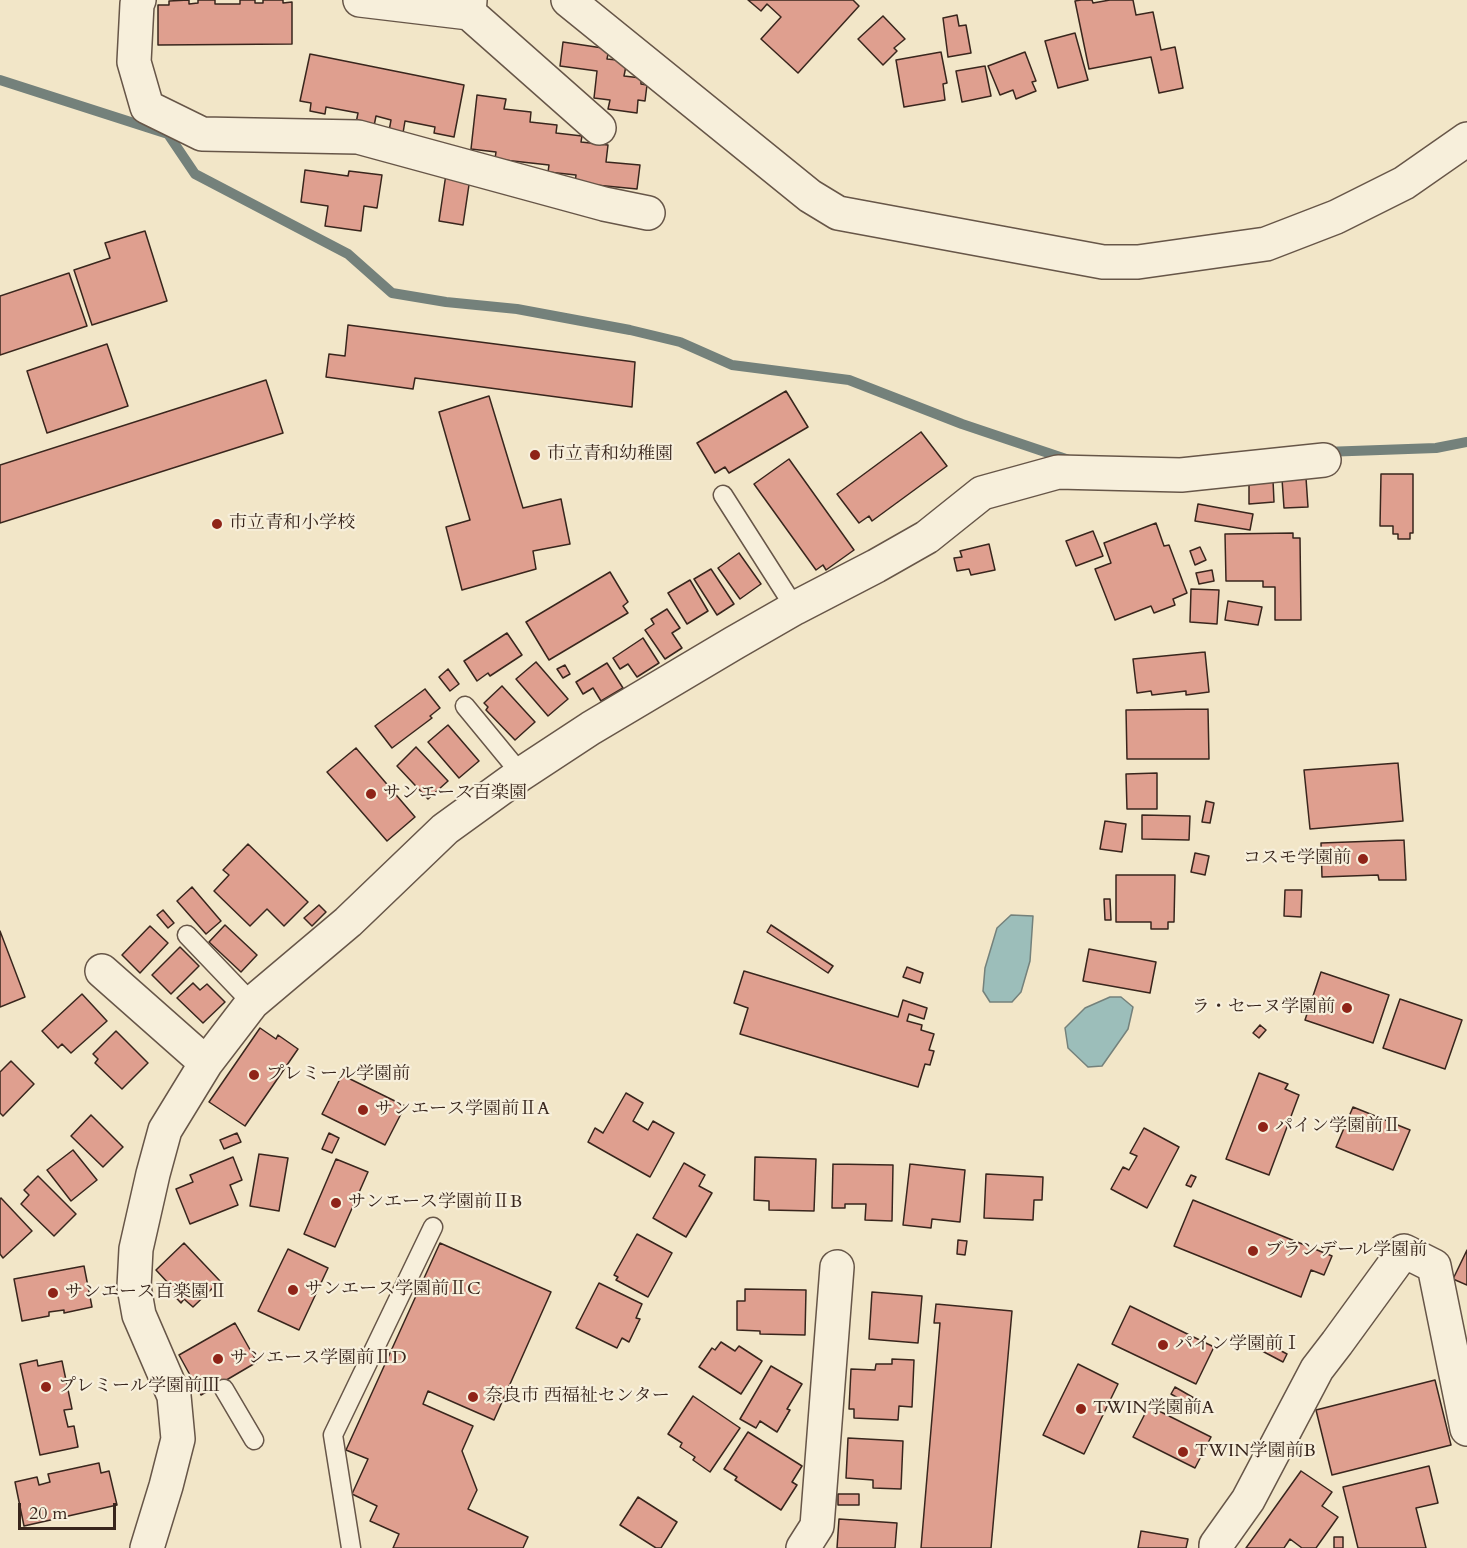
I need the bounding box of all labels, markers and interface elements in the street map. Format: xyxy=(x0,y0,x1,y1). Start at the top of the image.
place label: 市立青和幼稚園 xyxy=(547,444,673,466)
marker: 市立青和幼稚園 xyxy=(528,448,542,462)
place label: 市立青和小学校 xyxy=(229,513,355,535)
marker: 市立青和小学校 xyxy=(210,517,224,531)
place label: サンエース百楽園 xyxy=(383,783,527,805)
marker: サンエース百楽園 xyxy=(364,787,378,801)
place label: コスモ学園前 xyxy=(1243,848,1351,870)
marker: コスモ学園前 xyxy=(1356,852,1370,866)
place label: ラ・セーヌ学園前 xyxy=(1192,997,1335,1019)
marker: ラ・セーヌ学園前 xyxy=(1340,1001,1354,1015)
place label: プレミール学園前 xyxy=(266,1064,410,1086)
marker: プレミール学園前 xyxy=(247,1068,261,1082)
place label: サンエース学園前ⅡA xyxy=(375,1099,550,1121)
marker: サンエース学園前ⅡA xyxy=(356,1103,370,1117)
place label: パイン学園前Ⅱ xyxy=(1275,1116,1401,1138)
marker: パイン学園前Ⅱ xyxy=(1256,1120,1270,1134)
place label: サンエース学園前ⅡB xyxy=(348,1192,522,1214)
marker: サンエース学園前ⅡB xyxy=(329,1196,343,1210)
place label: ブランデール学園前 xyxy=(1265,1240,1427,1262)
marker: ブランデール学園前 xyxy=(1246,1244,1260,1258)
place label: サンエース学園前ⅡC xyxy=(305,1279,481,1301)
place label: サンエース百楽園Ⅱ xyxy=(65,1282,227,1304)
marker: サンエース学園前ⅡC xyxy=(286,1283,300,1297)
marker: サンエース百楽園Ⅱ xyxy=(46,1286,60,1300)
place label: パイン学園前Ⅰ xyxy=(1175,1334,1301,1356)
marker: パイン学園前Ⅰ xyxy=(1156,1338,1170,1352)
place label: サンエース学園前ⅡD xyxy=(230,1348,407,1370)
marker: サンエース学園前ⅡD xyxy=(211,1352,225,1366)
place label: プレミール学園前Ⅲ xyxy=(58,1376,220,1398)
marker: プレミール学園前Ⅲ xyxy=(39,1380,53,1394)
place label: 奈良市 西福祉センター xyxy=(485,1386,670,1408)
marker: 奈良市 西福祉センター xyxy=(466,1390,480,1404)
place label: TWIN学園前A xyxy=(1093,1398,1214,1420)
marker: TWIN学園前A xyxy=(1074,1402,1088,1416)
place label: TWIN学園前B xyxy=(1195,1441,1316,1463)
marker: TWIN学園前B xyxy=(1176,1445,1190,1459)
scale bar xyxy=(21,1491,118,1529)
text: 20 m xyxy=(29,1501,68,1526)

